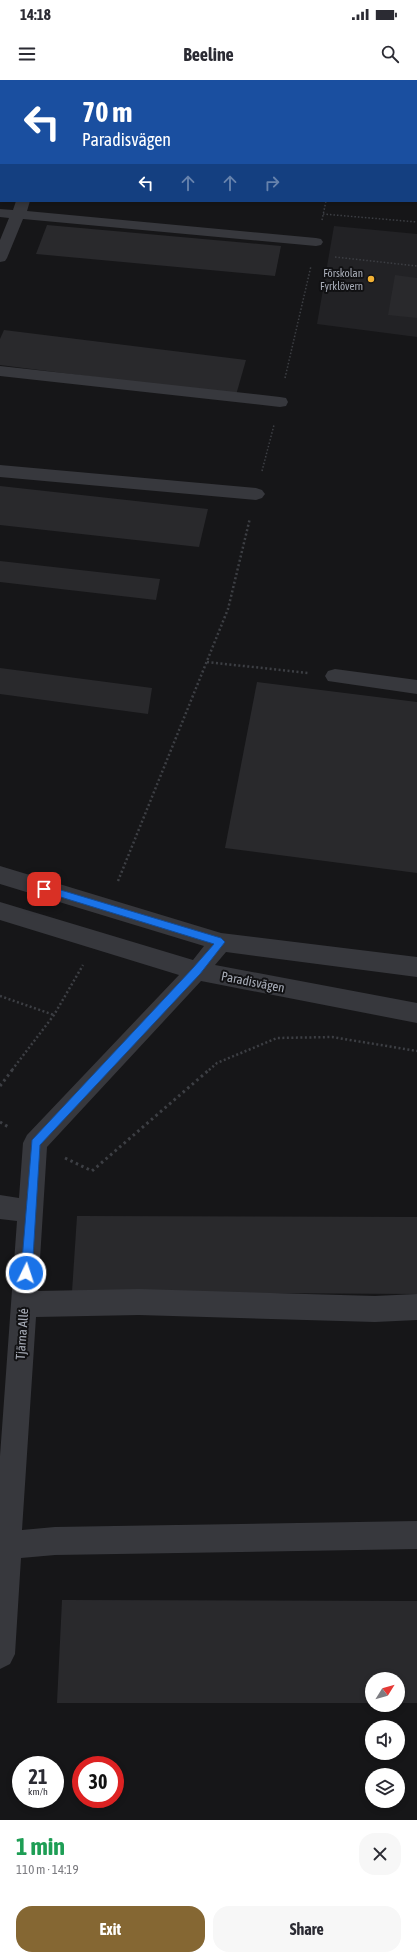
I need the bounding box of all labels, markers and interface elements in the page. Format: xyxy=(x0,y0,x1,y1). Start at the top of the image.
text: 14:18 xyxy=(20,6,51,23)
icon: menu xyxy=(16,43,38,65)
icon: search xyxy=(379,43,401,65)
text: Beeline xyxy=(183,44,234,65)
icon: left xyxy=(16,96,68,148)
text: 70 m xyxy=(82,96,132,128)
text: Paradisvägen xyxy=(82,129,171,150)
icon: left xyxy=(135,172,157,194)
icon: ahead xyxy=(177,172,199,194)
icon: ahead xyxy=(219,172,241,194)
icon: right xyxy=(261,172,283,194)
place label: Förskolan Fyrklövern xyxy=(320,267,363,292)
marker: Förskolan Fyrklövern xyxy=(366,274,376,284)
pin xyxy=(27,872,61,906)
icon: arrive xyxy=(33,878,55,900)
street label: Paradisvägen xyxy=(220,969,286,995)
position arrow xyxy=(5,1252,47,1294)
street label: Tjärna Allé xyxy=(13,1308,31,1360)
north arrow xyxy=(365,1672,405,1712)
map controls xyxy=(365,1672,405,1808)
button: sound xyxy=(365,1720,405,1760)
speed limit sign: 30 xyxy=(72,1756,124,1808)
text: 21 xyxy=(29,1765,47,1788)
button: layers xyxy=(365,1768,405,1808)
text: km/h xyxy=(28,1786,48,1797)
text: 1 min xyxy=(16,1833,65,1860)
button: close xyxy=(359,1833,401,1875)
text: 110 m · 14:19 xyxy=(16,1862,79,1877)
button: Exit xyxy=(16,1906,205,1952)
button: Share xyxy=(213,1906,401,1952)

